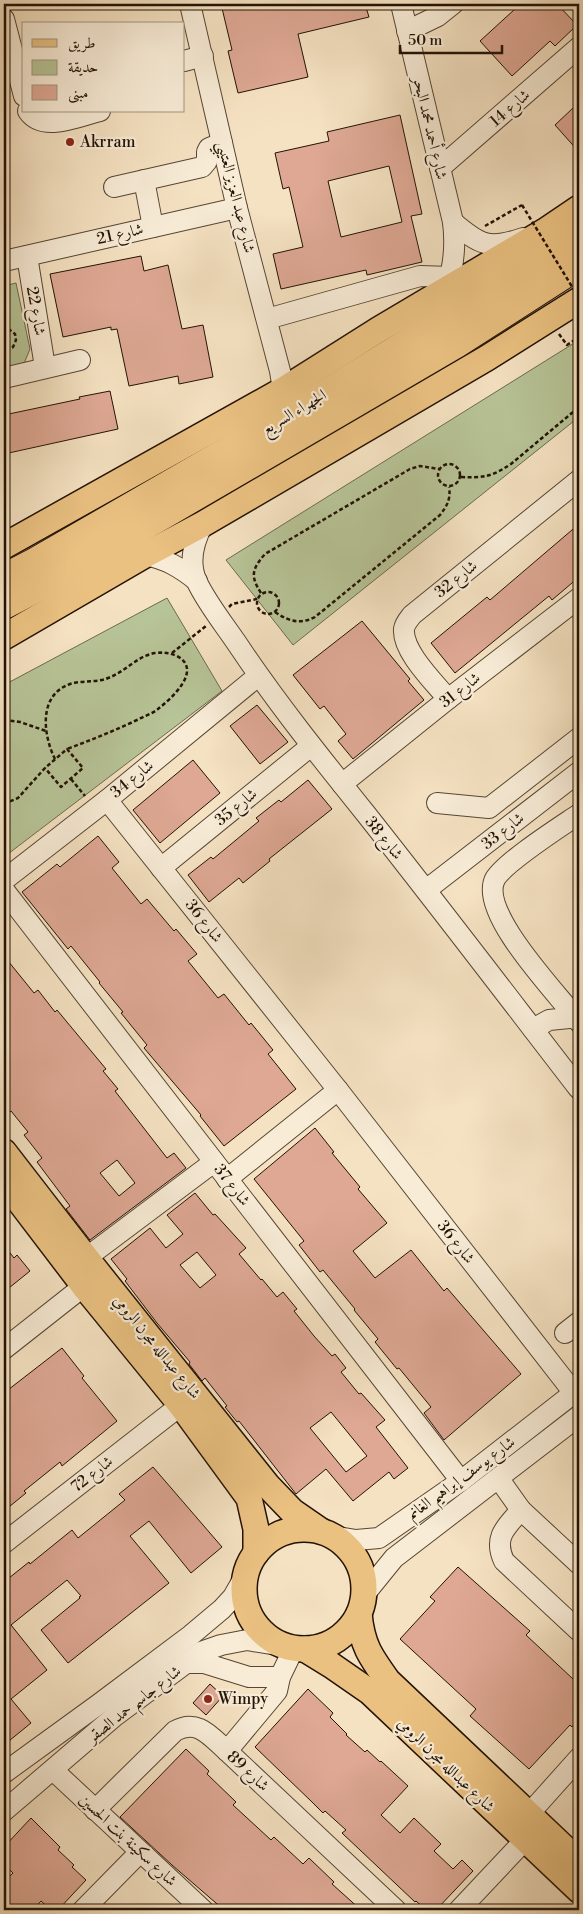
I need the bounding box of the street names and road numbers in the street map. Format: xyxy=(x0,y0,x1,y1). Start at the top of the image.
street label: شارع أحمد محمد البحر xyxy=(405,72,454,182)
street label: شارع 14 xyxy=(486,85,536,133)
street label: شارع عبد العزيز العتيبي xyxy=(208,139,260,256)
street label: شارع 21 xyxy=(95,219,146,252)
street label: شارع 22 xyxy=(19,285,50,338)
street label: الجهراء السريع xyxy=(258,385,333,443)
street label: شارع 32 xyxy=(431,556,483,605)
street label: شارع 31 xyxy=(436,668,486,715)
street label: شارع 34 xyxy=(106,756,159,805)
street label: شارع 35 xyxy=(211,784,263,832)
street label: شارع 33 xyxy=(478,808,530,856)
street label: شارع 38 xyxy=(358,812,407,866)
street label: شارع 36 xyxy=(178,895,227,949)
street label: شارع 37 xyxy=(207,1160,255,1212)
street label: شارع 36 xyxy=(430,1216,479,1270)
street label: شارع عبدالله مجرن الرومي xyxy=(107,1291,205,1405)
street label: شارع يوسف إبراهيم الغانم xyxy=(403,1432,522,1529)
street label: شارع 72 xyxy=(67,1451,119,1499)
street label: شارع جاسم حمد الصقر xyxy=(81,1661,189,1753)
street label: شارع عبدالله مجرن الرومي xyxy=(391,1713,499,1819)
street label: شارع 89 xyxy=(221,1746,273,1798)
street label: شارع سكينة بنت الحسين xyxy=(73,1790,181,1893)

